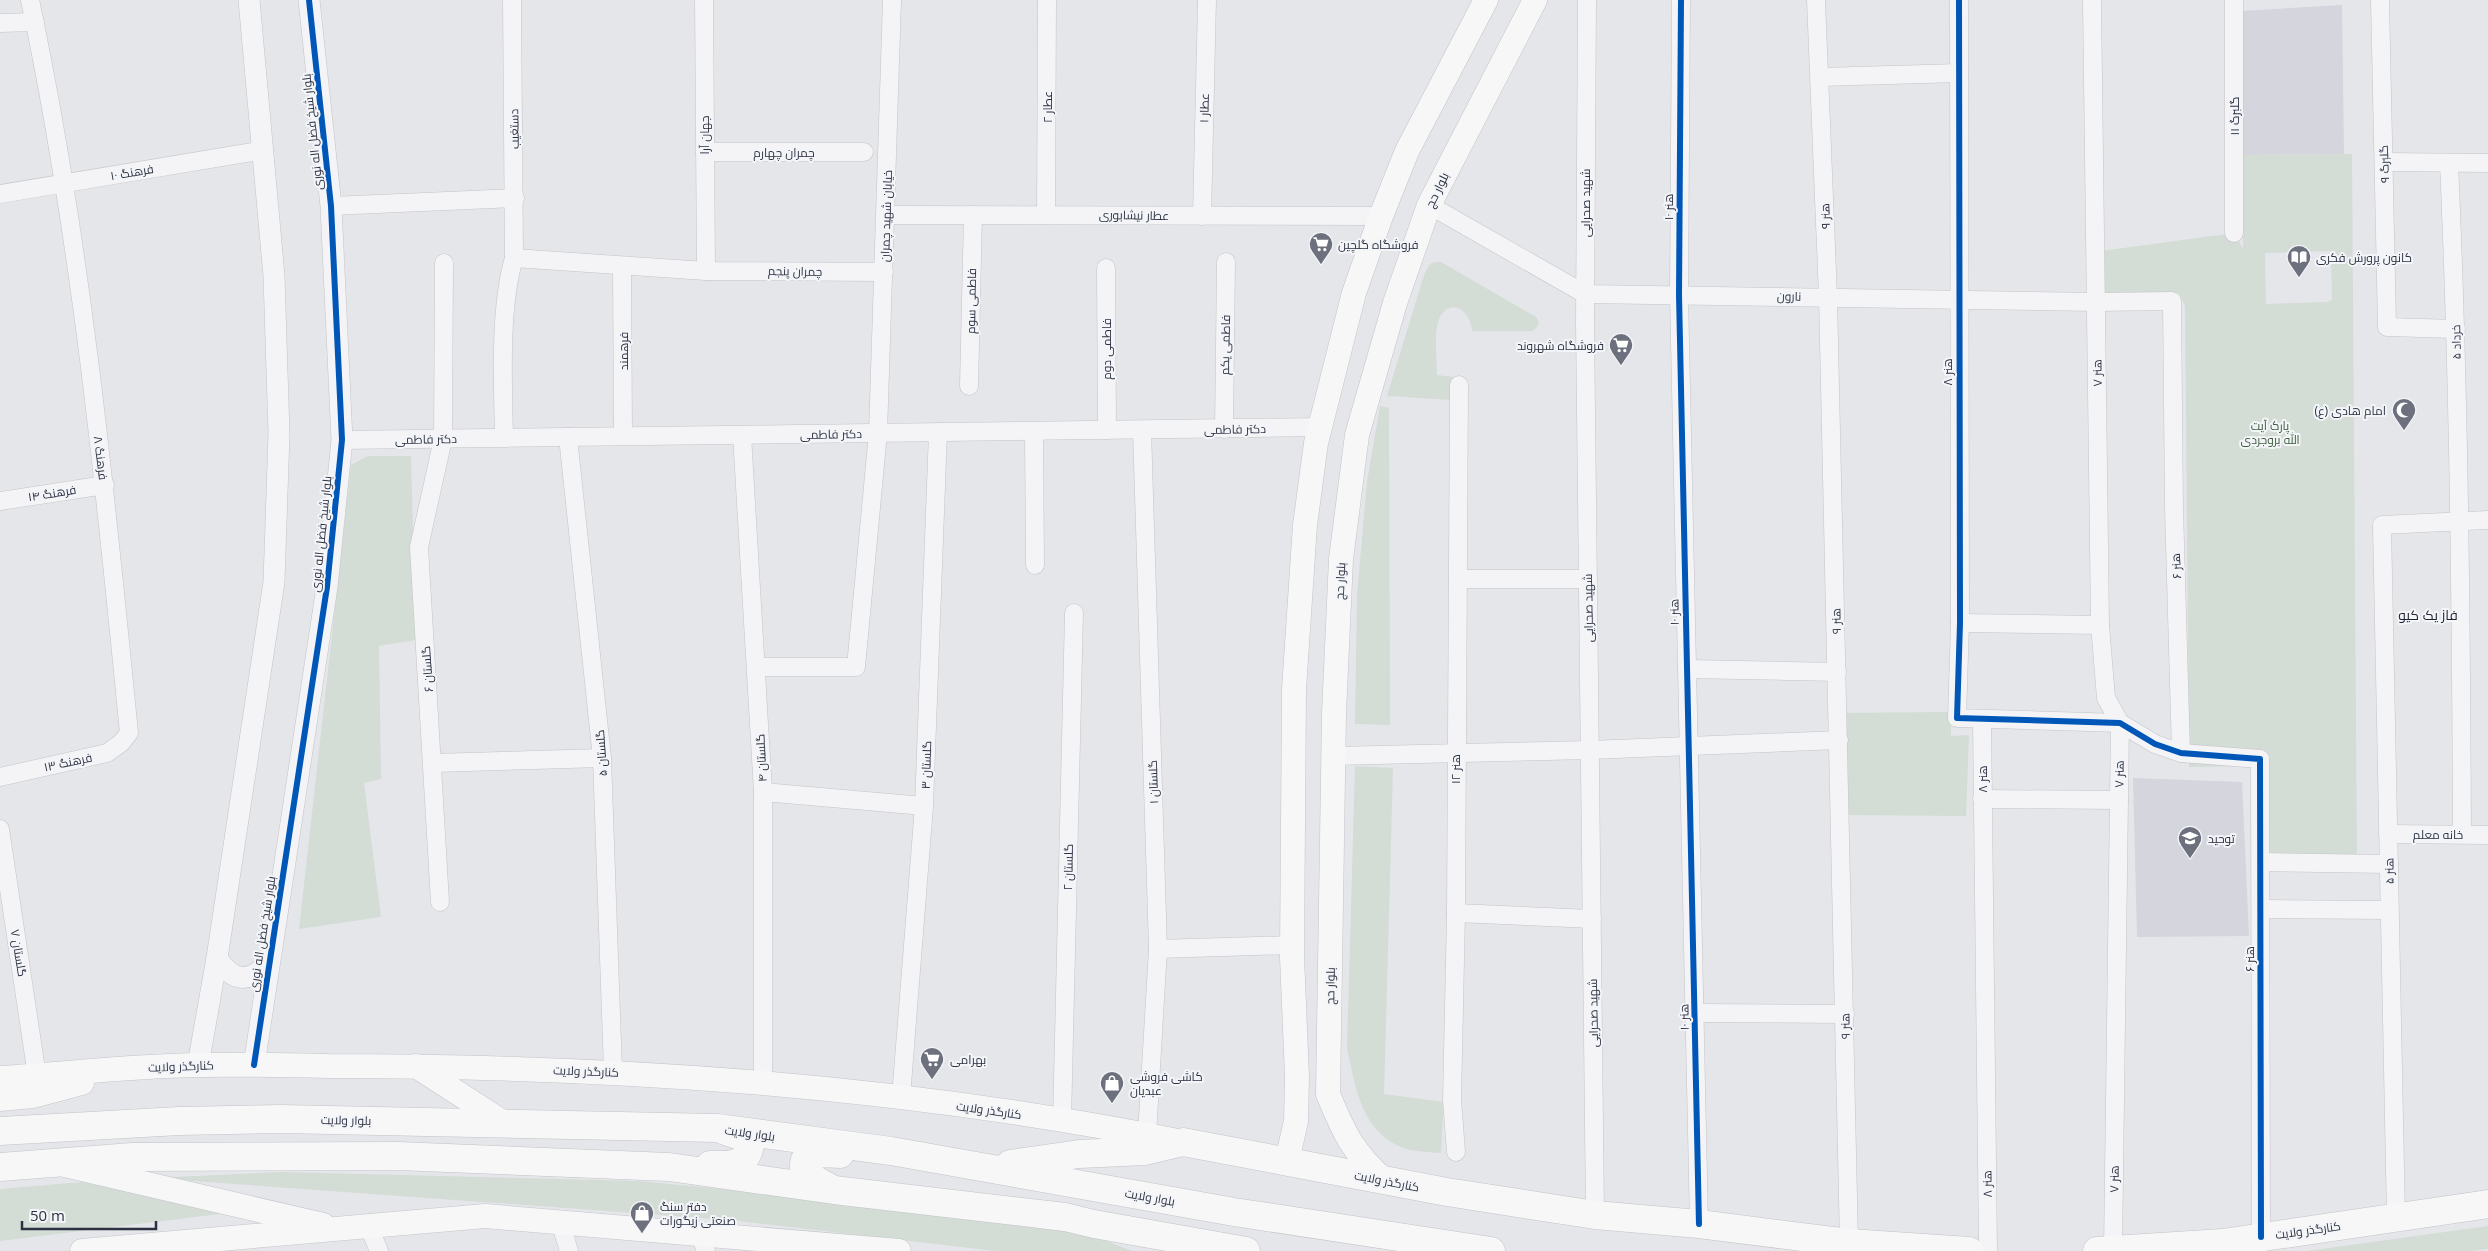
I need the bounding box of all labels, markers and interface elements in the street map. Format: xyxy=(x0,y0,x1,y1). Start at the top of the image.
street label: بلوار شیخ فضل اله نوری xyxy=(297,73,327,191)
street label: عطار ۲ xyxy=(1039,91,1056,123)
street label: عطار ۱ xyxy=(1195,93,1213,123)
street label: گلبرگ ۱۱ xyxy=(2226,97,2243,135)
street label: دستغیب xyxy=(505,109,523,149)
street label: جهان آرا xyxy=(696,116,713,154)
street label: چمران چهارم xyxy=(753,144,815,162)
street label: گلبرگ ۹ xyxy=(2375,145,2393,183)
street label: فرهنگ ۱۰ xyxy=(109,160,155,184)
street label: بلوار حج xyxy=(1421,169,1453,211)
street label: شهید صحرایی xyxy=(1577,169,1594,237)
street label: خیابان شهید چمران xyxy=(876,170,897,262)
street label: هنر ۱۰ xyxy=(1660,194,1677,220)
street label: هنر ۹ xyxy=(1816,203,1834,229)
street label: عطار نیشابوری xyxy=(1099,206,1169,224)
supermarket icon: فروشگاه گلچین xyxy=(1308,231,1334,265)
place label: فروشگاه گلچین xyxy=(1338,236,1418,254)
library icon: کانون پرورش فکری xyxy=(2286,244,2312,278)
place label: کانون پرورش فکری xyxy=(2316,249,2412,267)
street label: چمران پنجم xyxy=(768,262,822,281)
street label: فاطمی سوم xyxy=(962,268,980,334)
street label: نارون xyxy=(1777,287,1801,305)
street label: فاطمی یکم xyxy=(1216,315,1234,375)
street label: فاطمی دوم xyxy=(1098,318,1115,380)
street label: خرداد ۵ xyxy=(2447,324,2465,360)
street label: فرهمند xyxy=(615,332,632,370)
supermarket icon: فروشگاه شهروند xyxy=(1608,332,1634,366)
place label: فروشگاه شهروند xyxy=(1517,337,1604,354)
street label: هنر ۸ xyxy=(1939,358,1956,386)
street label: هنر ۷ xyxy=(2088,359,2106,387)
mosque icon: امام هادی (ع) xyxy=(2391,397,2417,431)
place label: امام هادی (ع) xyxy=(2314,402,2386,419)
park label: پارک آیت الله بروجردی xyxy=(2240,417,2300,448)
street label: دکتر فاطمی xyxy=(1204,420,1266,438)
street label: دکتر فاطمی xyxy=(800,425,862,443)
street label: دکتر فاطمی xyxy=(395,430,457,448)
street label: فرهنگ ۸ xyxy=(90,435,112,481)
street label: بلوار شیخ فضل اله نوری xyxy=(306,475,336,593)
street label: فرهنگ ۱۴ xyxy=(27,481,77,505)
street label: هنر ۶ xyxy=(2167,553,2185,579)
street label: بلوار حج xyxy=(1331,562,1349,600)
street label: شهید صحرایی xyxy=(1579,573,1597,642)
street label: هنر ۱۰ xyxy=(1665,599,1683,625)
district label: فاز یک کیو xyxy=(2398,605,2458,624)
street label: هنر ۹ xyxy=(1827,608,1845,634)
street label: گلستان ۶ xyxy=(417,645,437,693)
street label: گلستان ۵ xyxy=(591,729,611,777)
street label: گلستان ۴ xyxy=(751,733,771,783)
street label: گلستان ۳ xyxy=(917,741,935,789)
street label: فرهنگ ۱۳ xyxy=(42,749,94,775)
street label: هنر ۱۲ xyxy=(1447,754,1464,784)
street label: گلستان ۱ xyxy=(1144,760,1162,804)
street label: هنر ۷ xyxy=(2110,760,2128,788)
street label: هنر ۸ xyxy=(1974,765,1991,793)
school or university icon: توحید xyxy=(2177,825,2203,859)
street label: خانه معلم xyxy=(2413,826,2463,843)
place label: توحید xyxy=(2208,830,2236,847)
street label: گلستان ۲ xyxy=(1059,844,1077,890)
street label: هنر ۵ xyxy=(2380,858,2398,884)
street label: بلوار شیخ فضل اله نوری xyxy=(244,875,280,993)
street label: گلستان ۷ xyxy=(7,928,31,978)
street label: هنر ۶ xyxy=(2241,946,2258,972)
street label: بلوار حج xyxy=(1321,967,1339,1005)
street label: شهید صحرایی xyxy=(1584,978,1602,1047)
street label: هنر ۱۰ xyxy=(1675,1004,1693,1030)
street label: هنر ۹ xyxy=(1836,1013,1854,1039)
supermarket icon: بهرامی xyxy=(919,1046,945,1080)
place label: بهرامی xyxy=(950,1051,986,1068)
street label: کنارگذر ولایت xyxy=(148,1056,214,1076)
street label: کنارگذر ولایت xyxy=(553,1061,619,1081)
place label: کاشی فروشی عبدیان xyxy=(1130,1068,1203,1099)
shop icon: کاشی فروشی عبدیان xyxy=(1099,1070,1125,1104)
street label: کنارگذر ولایت xyxy=(955,1097,1023,1123)
street label: بلوار ولایت xyxy=(321,1111,371,1129)
street label: بلوار ولایت xyxy=(724,1121,776,1145)
street label: هنر ۷ xyxy=(2105,1165,2123,1193)
street label: کنارگذر ولایت xyxy=(1353,1166,1421,1196)
street label: هنر ۸ xyxy=(1978,1170,1996,1198)
street label: بلوار ولایت xyxy=(1124,1184,1176,1210)
scale bar xyxy=(22,1198,156,1230)
place label: دفتر سنگ صنعتی زیگورات xyxy=(660,1198,736,1229)
shop icon: دفتر سنگ صنعتی زیگورات xyxy=(629,1200,655,1234)
text: 50 m xyxy=(30,1205,65,1225)
street label: کنارگذر ولایت xyxy=(2274,1217,2342,1243)

